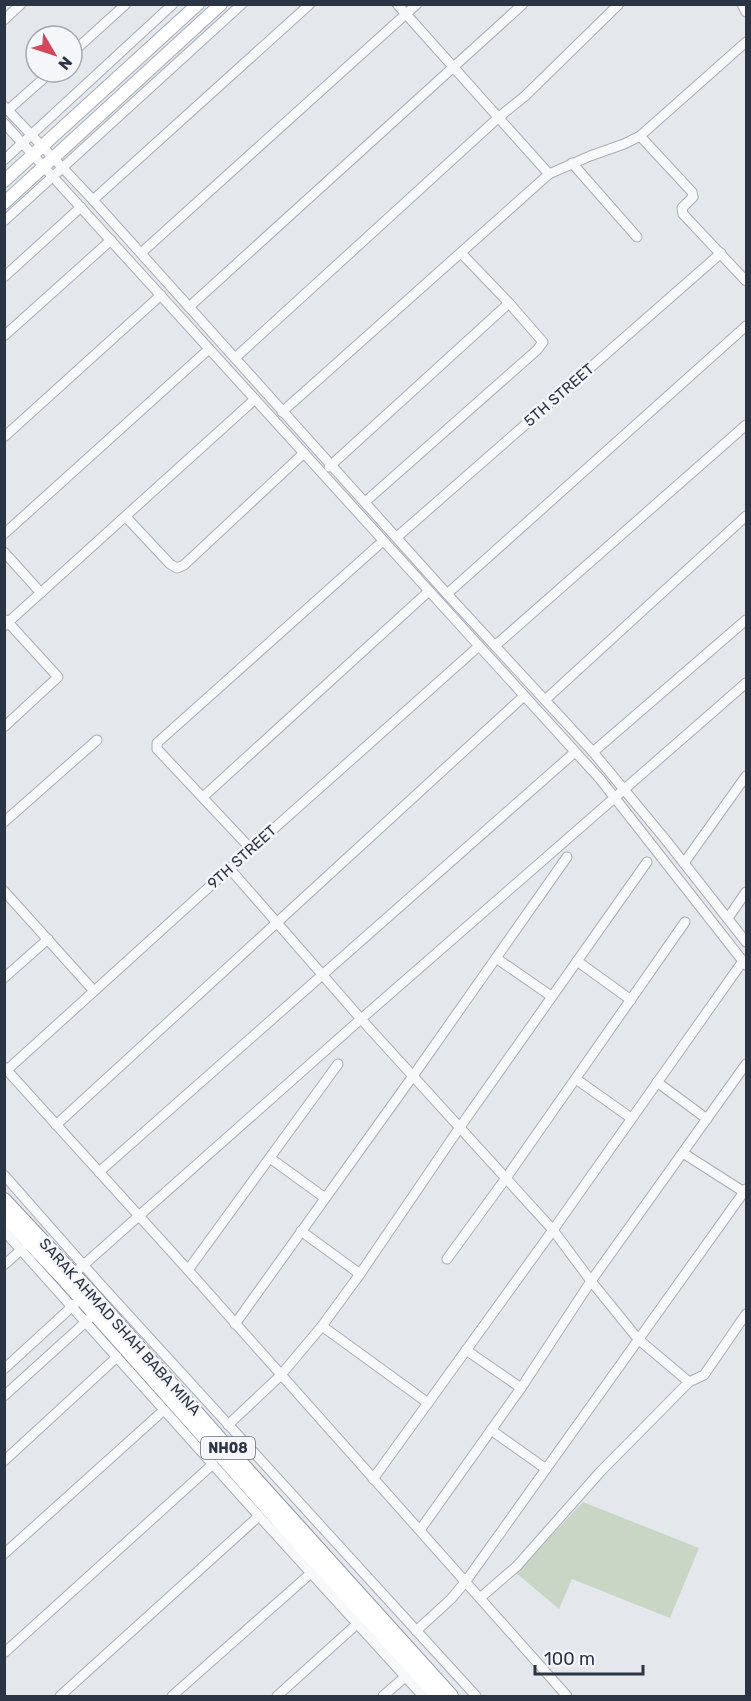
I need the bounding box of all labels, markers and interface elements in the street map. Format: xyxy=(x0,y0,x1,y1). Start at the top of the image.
north arrow xyxy=(24,24,84,84)
text: N xyxy=(54,53,76,74)
street label: 5TH STREET xyxy=(520,360,598,430)
street label: 9TH STREET xyxy=(204,821,280,893)
street label: SARAK AHMAD SHAH BABA MINA xyxy=(36,1235,204,1419)
road number: NH08 xyxy=(201,1437,255,1459)
scale bar xyxy=(535,1638,643,1676)
text: 100 m xyxy=(544,1648,595,1670)

